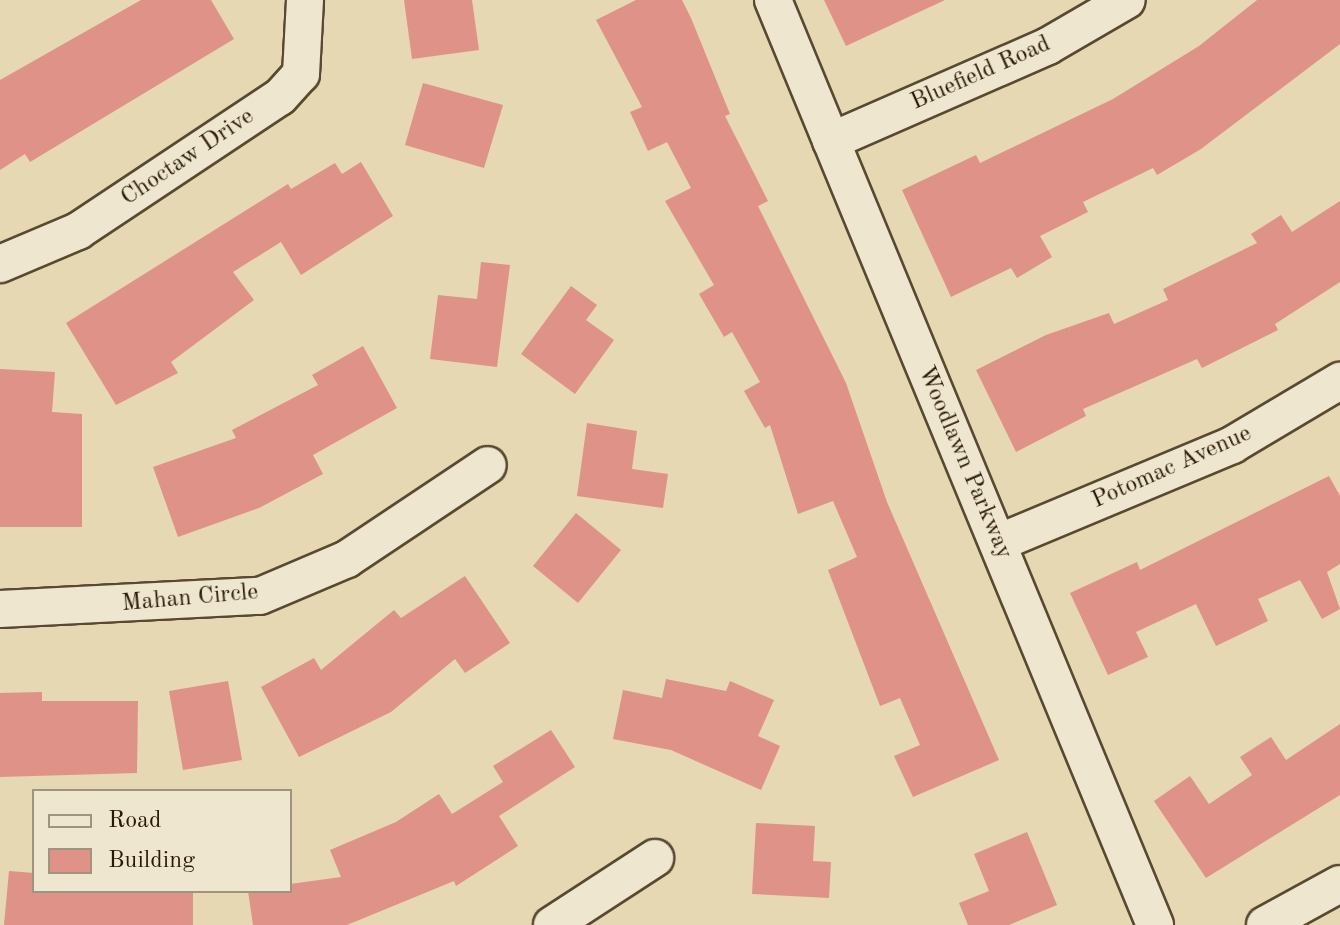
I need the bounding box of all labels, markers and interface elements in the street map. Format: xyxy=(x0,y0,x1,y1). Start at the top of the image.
street label: Bluefield Road xyxy=(907,30,1055,118)
street label: Choctaw Drive xyxy=(116,103,260,213)
street label: Woodlawn Parkway xyxy=(910,362,1018,564)
street label: Potomac Avenue xyxy=(1088,420,1256,516)
street label: Mahan Circle xyxy=(121,579,259,619)
legend xyxy=(32,789,292,893)
text: Road xyxy=(108,809,161,833)
text: Building xyxy=(108,849,195,873)

